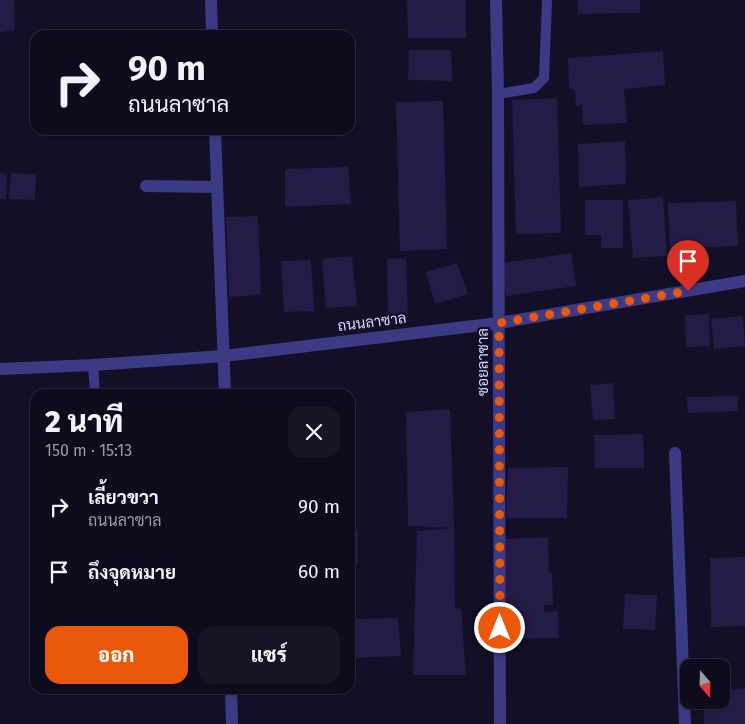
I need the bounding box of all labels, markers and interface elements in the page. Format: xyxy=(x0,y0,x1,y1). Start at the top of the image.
text: 90 m xyxy=(128,47,206,89)
icon: right xyxy=(45,50,110,115)
text: ถนนลาซาล xyxy=(128,91,229,118)
pin xyxy=(667,240,709,291)
icon: arrive xyxy=(674,247,702,275)
street label: ถนนลาซาล xyxy=(337,309,407,335)
street label: ซอยลาซาล xyxy=(474,328,492,396)
text: 2 นาที xyxy=(45,404,123,440)
button: close xyxy=(288,406,340,458)
text: 150 m · 15:13 xyxy=(45,441,132,460)
text: เลี้ยวขวา xyxy=(88,486,159,509)
icon: right xyxy=(45,493,73,521)
text: 90 m xyxy=(298,495,340,518)
text: ถนนลาซาล xyxy=(88,511,162,530)
icon: arrive xyxy=(45,558,73,586)
text: 60 m xyxy=(298,560,340,583)
text: ถึงจุดหมาย xyxy=(88,561,176,584)
position arrow xyxy=(473,601,525,653)
button: ออก xyxy=(45,626,188,684)
button: แชร์ xyxy=(198,626,340,684)
north arrow xyxy=(680,659,730,709)
map controls xyxy=(680,659,730,709)

